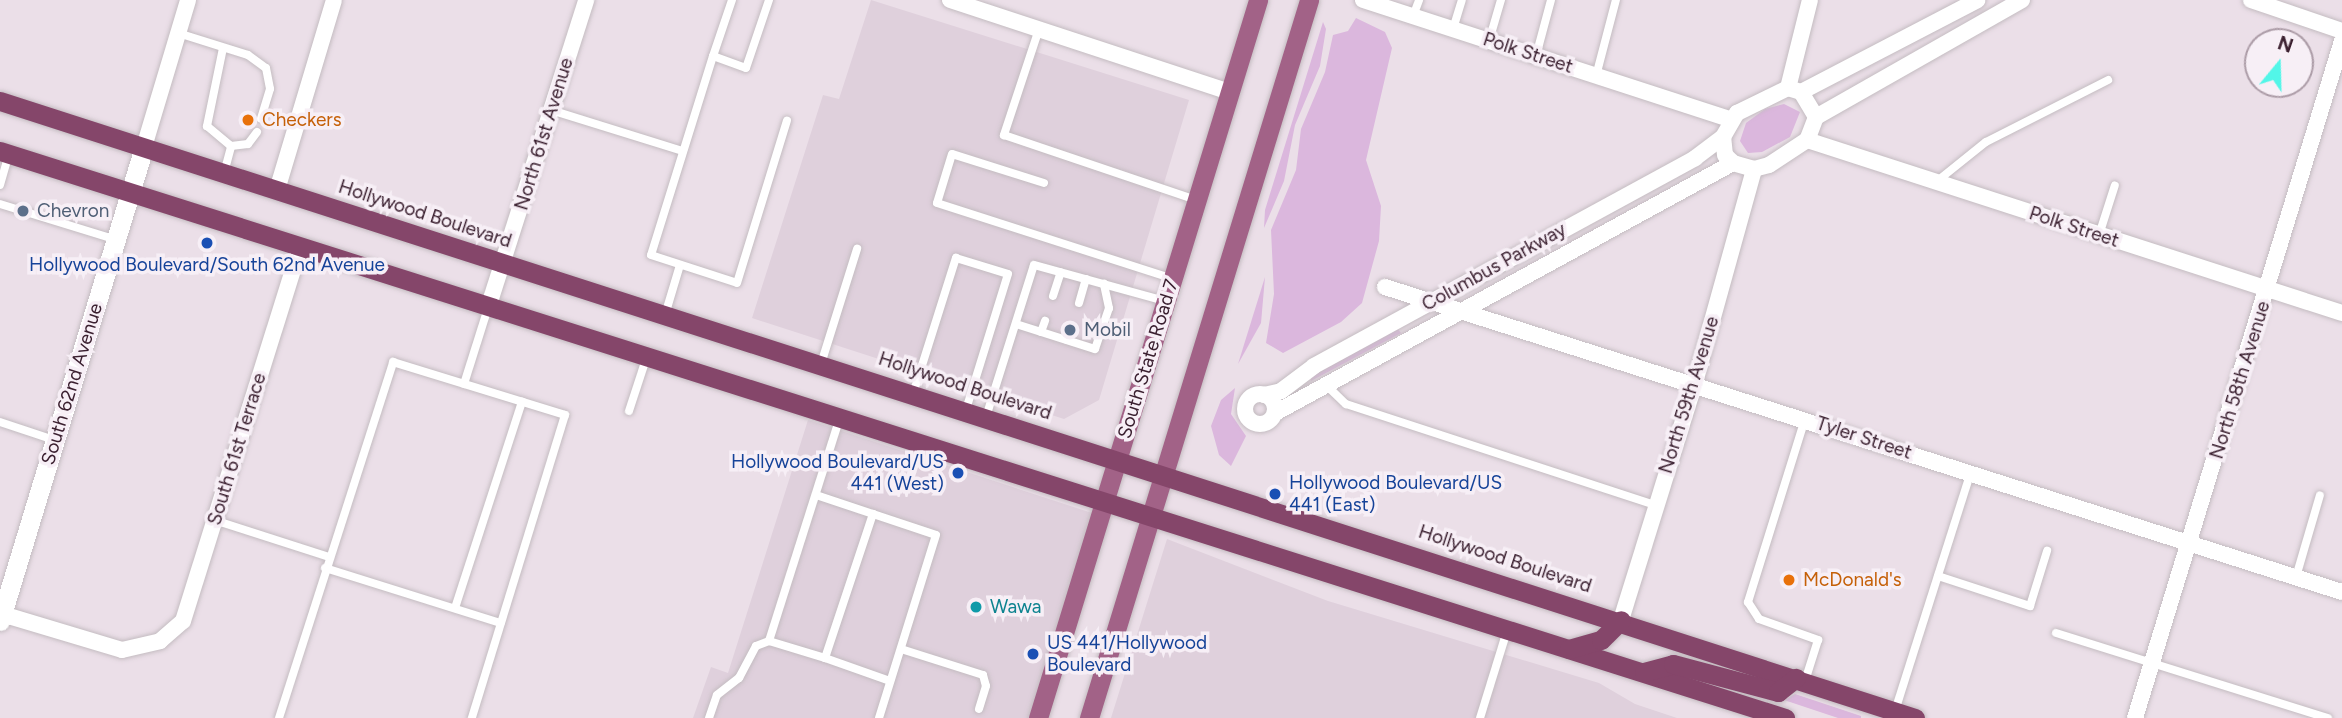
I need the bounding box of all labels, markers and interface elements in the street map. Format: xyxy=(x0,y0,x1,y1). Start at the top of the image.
street label: Polk Street xyxy=(1480,28,1576,78)
north arrow xyxy=(2244,28,2314,98)
text: N xyxy=(2275,31,2296,58)
street label: North 61st Avenue xyxy=(510,55,578,213)
place label: Checkers xyxy=(262,109,342,131)
marker: Checkers xyxy=(240,112,256,128)
street label: Hollywood Boulevard xyxy=(336,175,514,253)
place label: Chevron xyxy=(37,200,109,222)
street label: Polk Street xyxy=(2026,202,2122,252)
marker: Chevron xyxy=(15,203,31,219)
street label: Columbus Parkway xyxy=(1418,218,1570,316)
marker: Hollywood Boulevard/South 62nd Avenue xyxy=(199,235,215,251)
place label: Hollywood Boulevard/South 62nd Avenue xyxy=(29,254,385,276)
street label: South State Road 7 xyxy=(1113,277,1183,441)
street label: North 58th Avenue xyxy=(2205,298,2275,462)
street label: South 62nd Avenue xyxy=(37,300,107,468)
street label: North 59th Avenue xyxy=(1654,314,1724,476)
place label: Mobil xyxy=(1084,319,1131,341)
marker: Mobil xyxy=(1062,322,1078,338)
street label: Hollywood Boulevard xyxy=(876,347,1054,425)
street label: South 61st Terrace xyxy=(203,370,271,528)
street label: Tyler Street xyxy=(1813,412,1915,464)
place label: Hollywood Boulevard/US 441 (West) xyxy=(731,451,944,495)
marker: Hollywood Boulevard/US 441 (West) xyxy=(950,465,966,481)
place label: Hollywood Boulevard/US 441 (East) xyxy=(1289,472,1502,516)
marker: Hollywood Boulevard/US 441 (East) xyxy=(1267,486,1283,502)
street label: Hollywood Boulevard xyxy=(1416,520,1594,598)
place label: McDonald's xyxy=(1803,569,1902,591)
marker: McDonald's xyxy=(1781,572,1797,588)
place label: Wawa xyxy=(990,596,1041,618)
marker: Wawa xyxy=(968,599,984,615)
place label: US 441/Hollywood Boulevard xyxy=(1047,632,1207,676)
marker: US 441/Hollywood Boulevard xyxy=(1025,646,1041,662)

